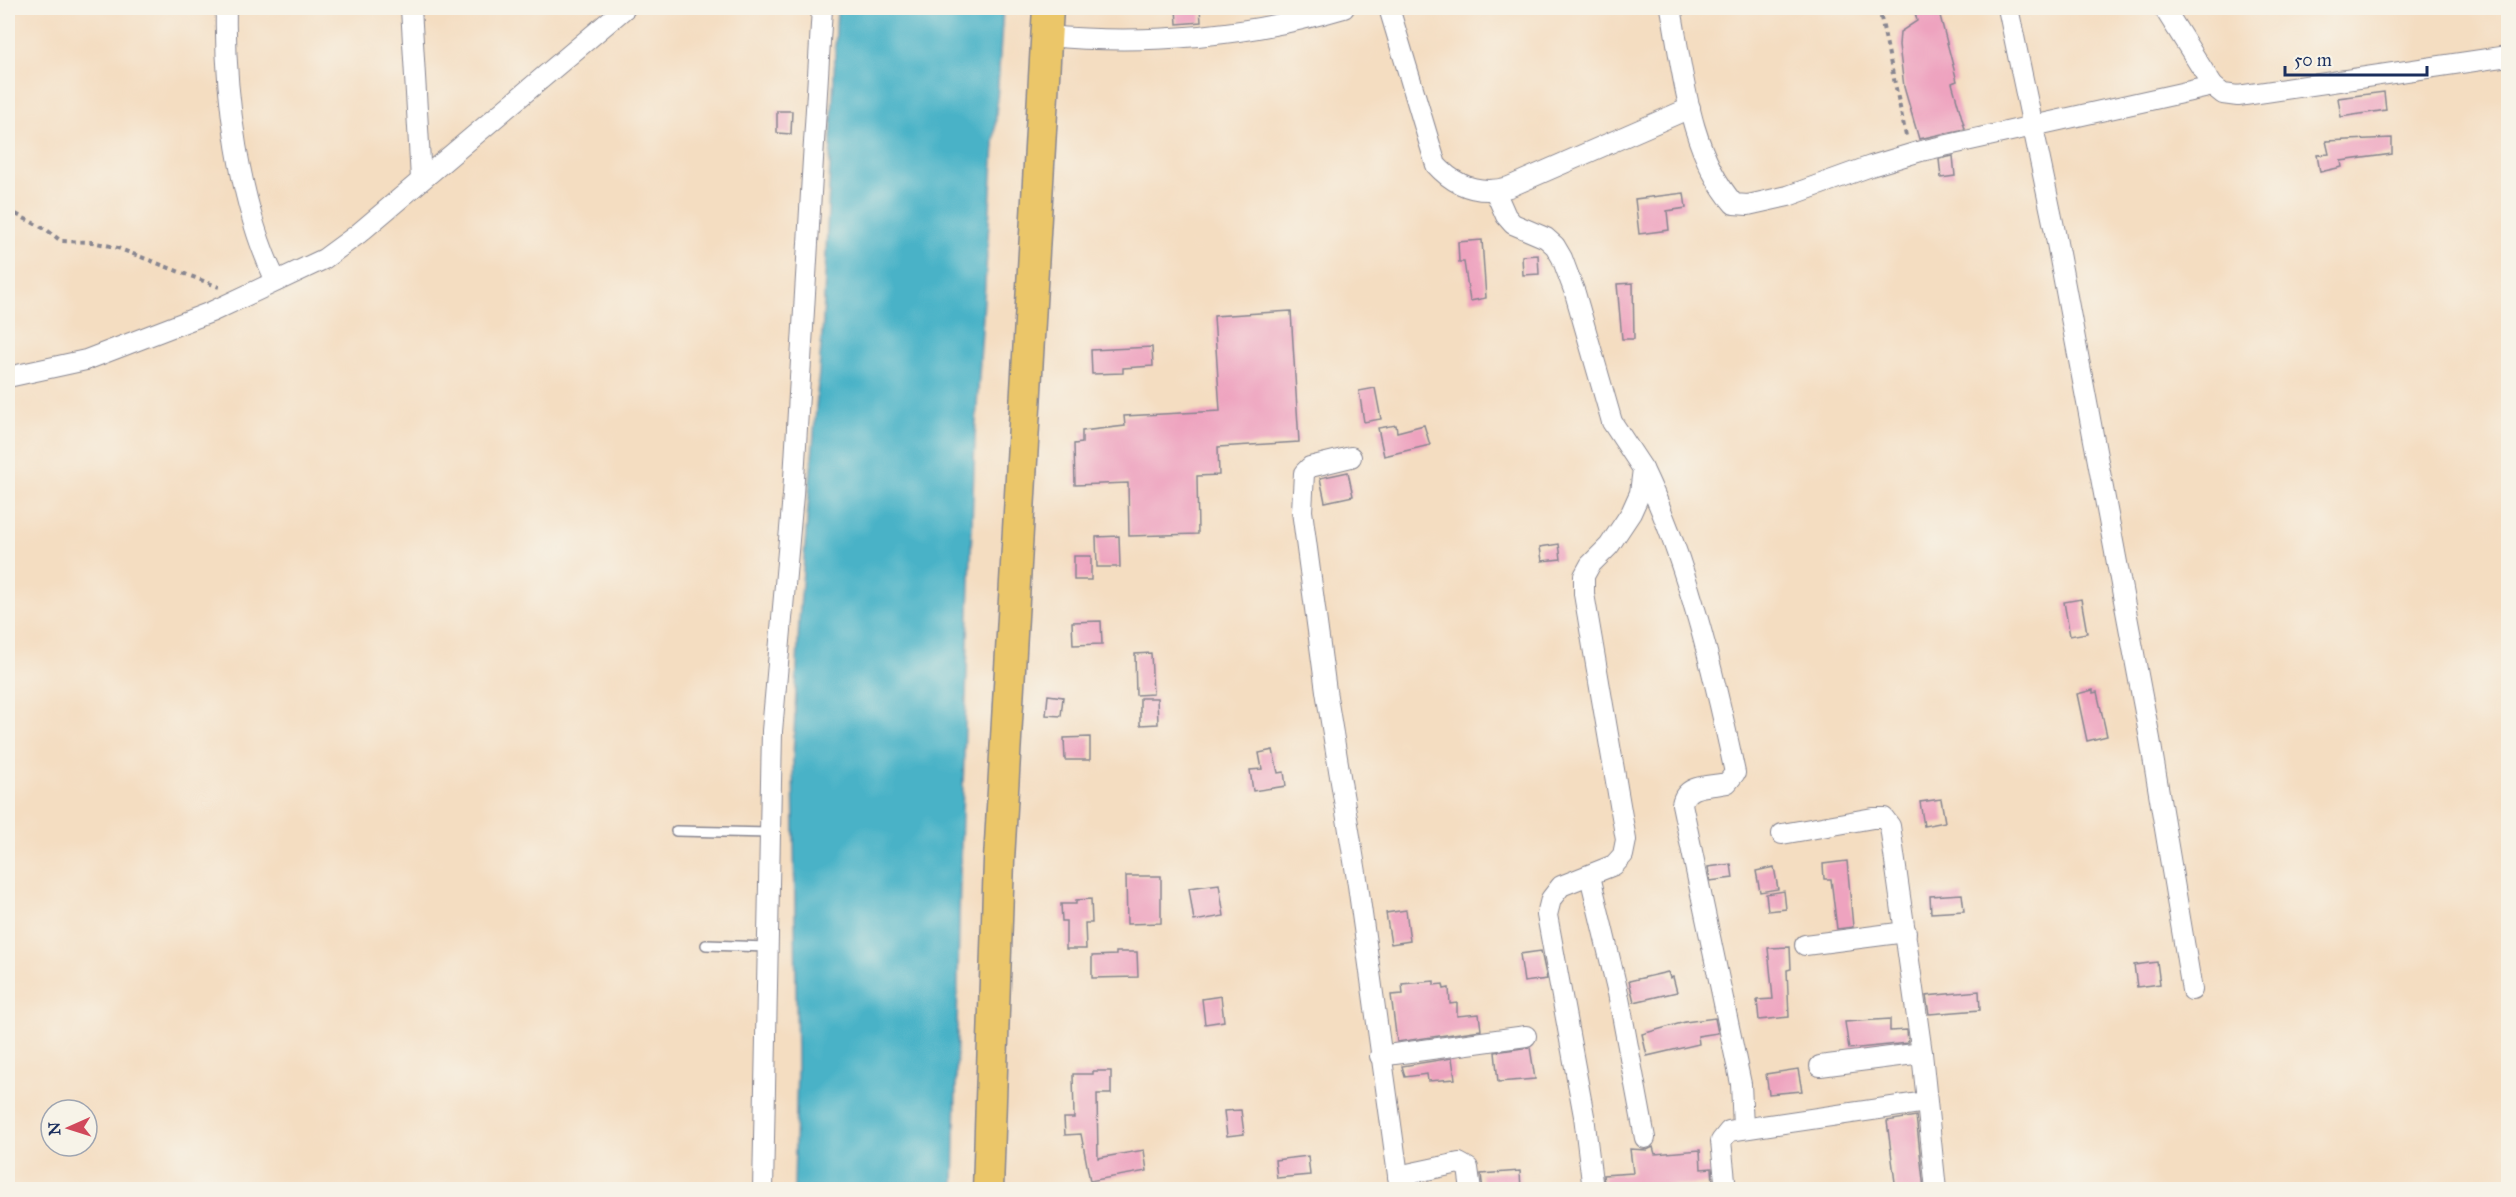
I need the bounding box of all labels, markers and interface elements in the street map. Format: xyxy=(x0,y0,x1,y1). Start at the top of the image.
scale bar xyxy=(2285,39,2428,77)
text: 50 m xyxy=(2294,49,2332,71)
north arrow xyxy=(39,1098,99,1158)
text: N xyxy=(45,1121,64,1136)

